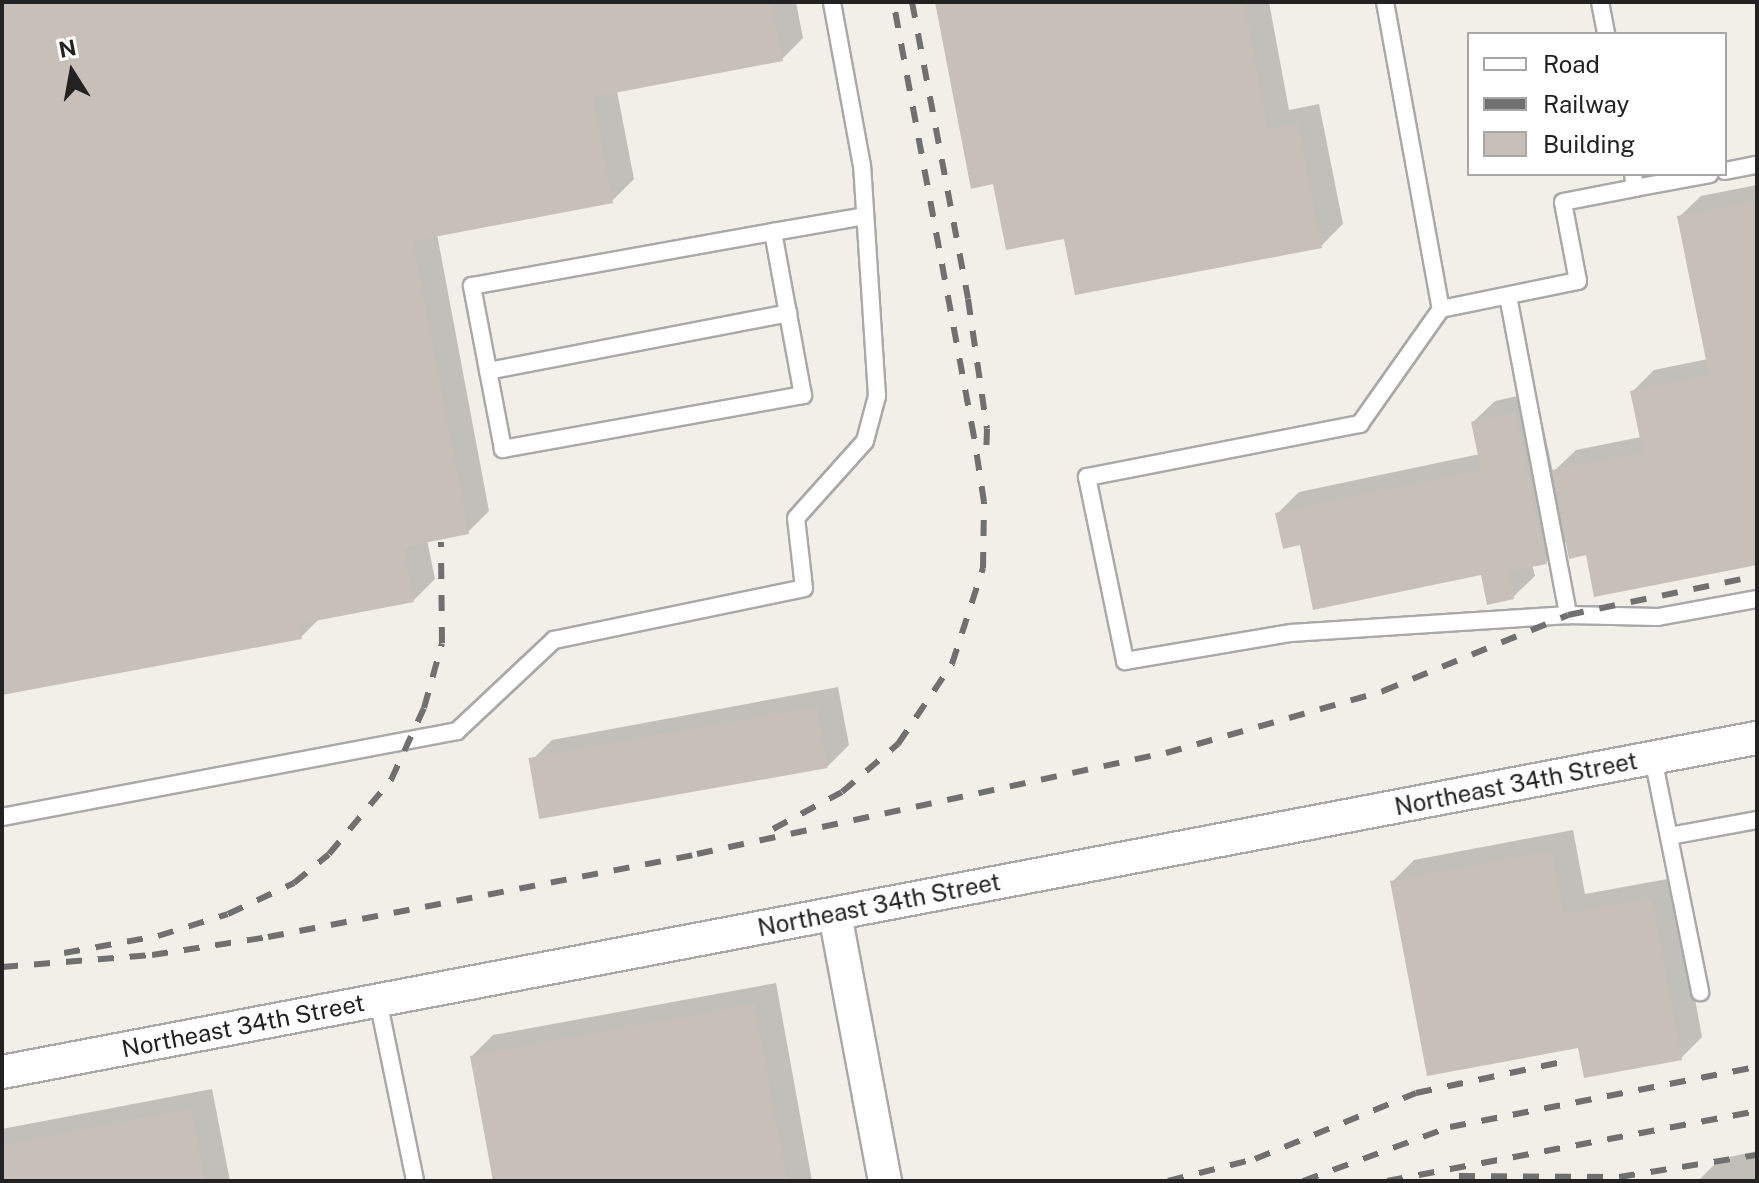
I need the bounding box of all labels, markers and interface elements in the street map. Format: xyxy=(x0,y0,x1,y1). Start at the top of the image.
north arrow xyxy=(32,32,112,112)
legend xyxy=(1467,32,1727,176)
text: N xyxy=(56,34,78,63)
text: Road xyxy=(1543,50,1600,78)
text: Railway xyxy=(1543,90,1629,118)
text: Building xyxy=(1543,130,1635,158)
street label: Northeast 34th Street xyxy=(1392,746,1640,822)
street label: Northeast 34th Street xyxy=(755,867,1003,943)
street label: Northeast 34th Street xyxy=(119,988,367,1064)

